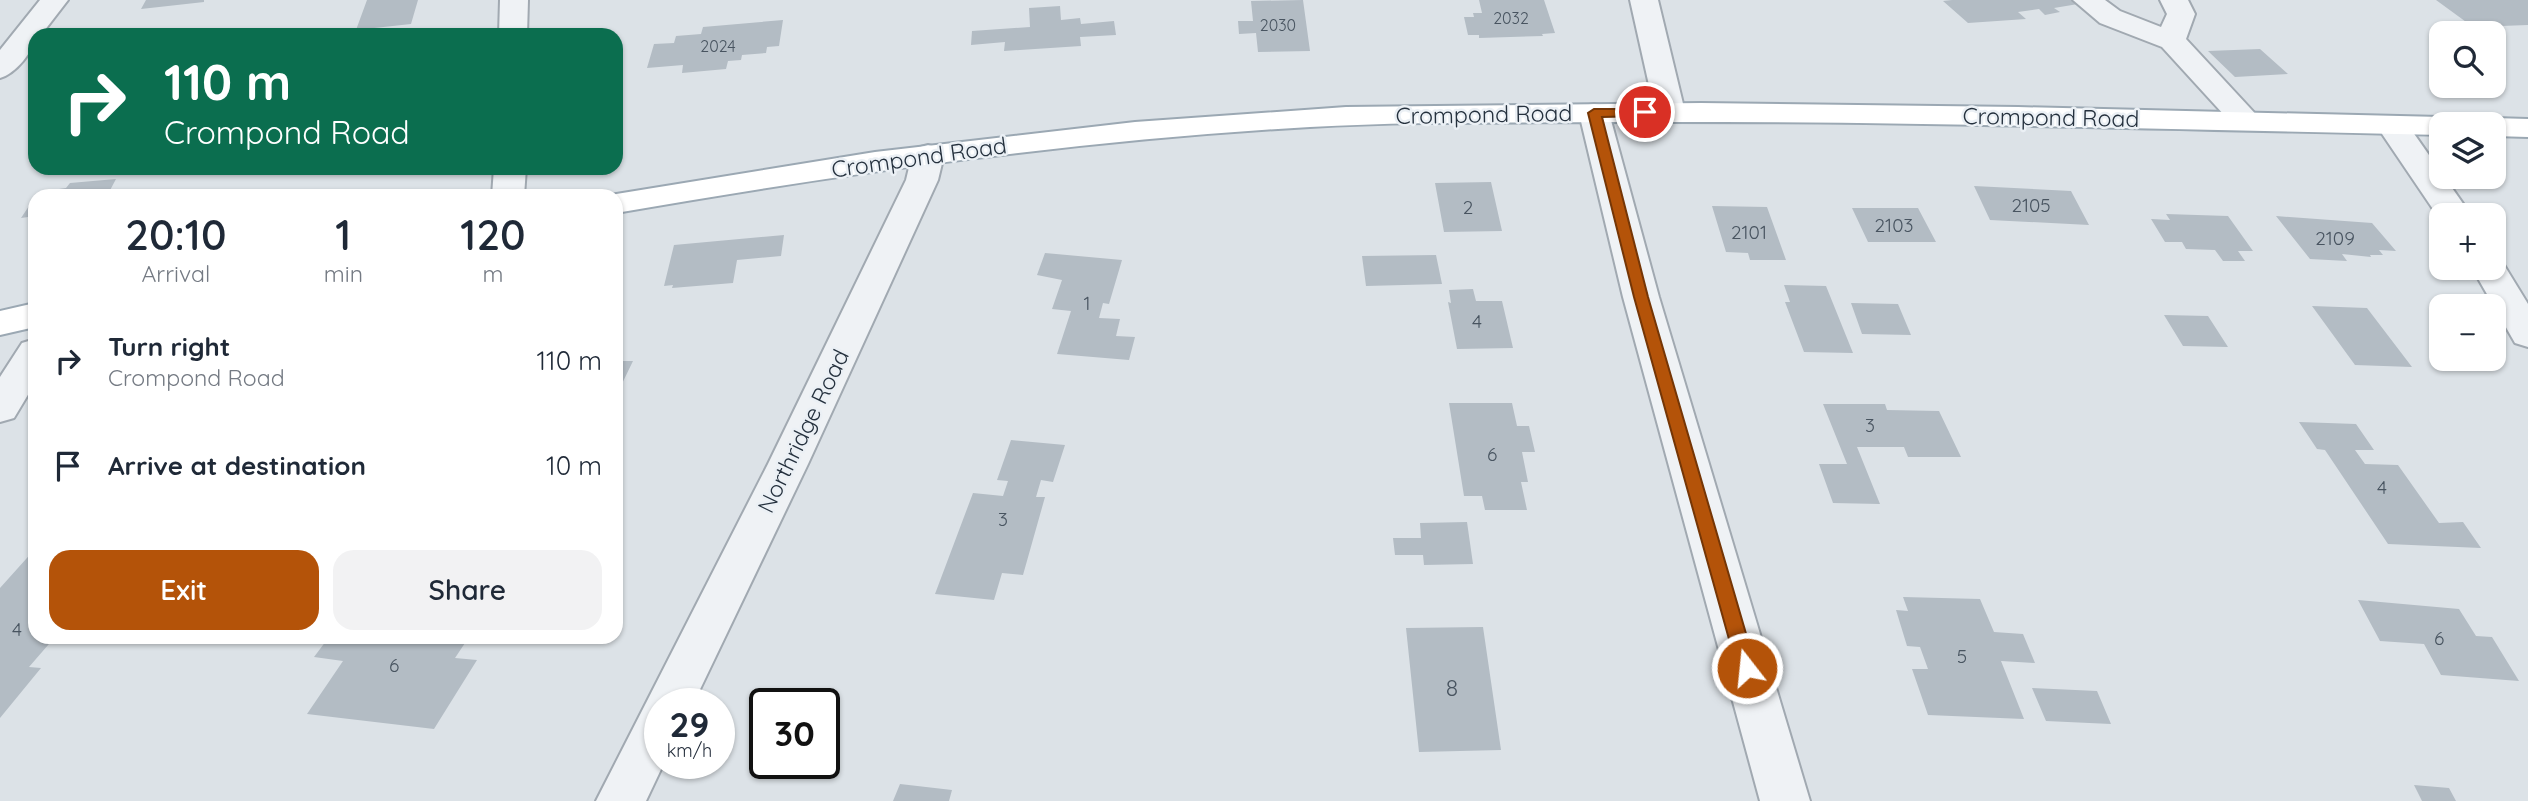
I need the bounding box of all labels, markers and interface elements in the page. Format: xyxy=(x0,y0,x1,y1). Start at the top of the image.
house number: 2032 xyxy=(1493,8,1529,28)
house number: 2030 xyxy=(1260,15,1296,35)
map controls xyxy=(2429,21,2506,371)
button: search xyxy=(2429,21,2506,98)
house number: 2024 xyxy=(700,36,736,56)
text: 110 m xyxy=(164,51,291,112)
icon: right xyxy=(49,56,140,147)
pin xyxy=(1615,82,1675,142)
icon: arrive xyxy=(1626,93,1664,131)
street label: Crompond Road xyxy=(1395,98,1573,130)
street label: Crompond Road xyxy=(1962,101,2140,133)
text: Crompond Road xyxy=(164,112,410,152)
button: layers xyxy=(2429,112,2506,189)
street label: Crompond Road xyxy=(830,130,1008,184)
house number: 2105 xyxy=(2011,193,2051,217)
house number: 2 xyxy=(1463,195,1473,219)
button: + xyxy=(2429,203,2506,280)
text: 20:10 xyxy=(125,208,226,261)
text: 1 xyxy=(335,208,351,261)
text: 120 xyxy=(460,208,526,261)
house number: 2103 xyxy=(1875,213,1913,237)
house number: 2101 xyxy=(1731,220,1767,244)
house number: 2109 xyxy=(2315,226,2355,250)
text: Arrival xyxy=(141,259,210,288)
text: min xyxy=(324,259,363,288)
text: m xyxy=(483,259,503,288)
house number: 1 xyxy=(1083,291,1091,315)
button: − xyxy=(2429,294,2506,371)
house number: 4 xyxy=(1472,309,1482,333)
text: Turn right xyxy=(108,330,230,363)
icon: right xyxy=(49,342,87,380)
text: 110 m xyxy=(536,344,602,377)
street label: Northridge Road xyxy=(751,345,855,517)
text: Crompond Road xyxy=(108,363,285,392)
house number: 3 xyxy=(1865,413,1875,437)
house number: 6 xyxy=(1487,442,1497,466)
icon: arrive xyxy=(49,447,87,485)
text: Arrive at destination xyxy=(108,449,366,482)
text: 10 m xyxy=(546,449,602,482)
house number: 4 xyxy=(2377,475,2387,499)
house number: 3 xyxy=(998,507,1008,531)
button: Exit xyxy=(49,550,319,630)
button: Share xyxy=(333,550,602,630)
house number: 4 xyxy=(12,617,22,641)
house number: 6 xyxy=(2434,626,2444,650)
position arrow xyxy=(1710,631,1784,705)
house number: 5 xyxy=(1957,644,1967,668)
house number: 6 xyxy=(389,653,399,677)
house number: 8 xyxy=(1446,673,1458,702)
speed limit sign: 30 xyxy=(749,688,840,779)
text: 29 xyxy=(670,702,709,746)
text: km/h xyxy=(667,739,712,762)

